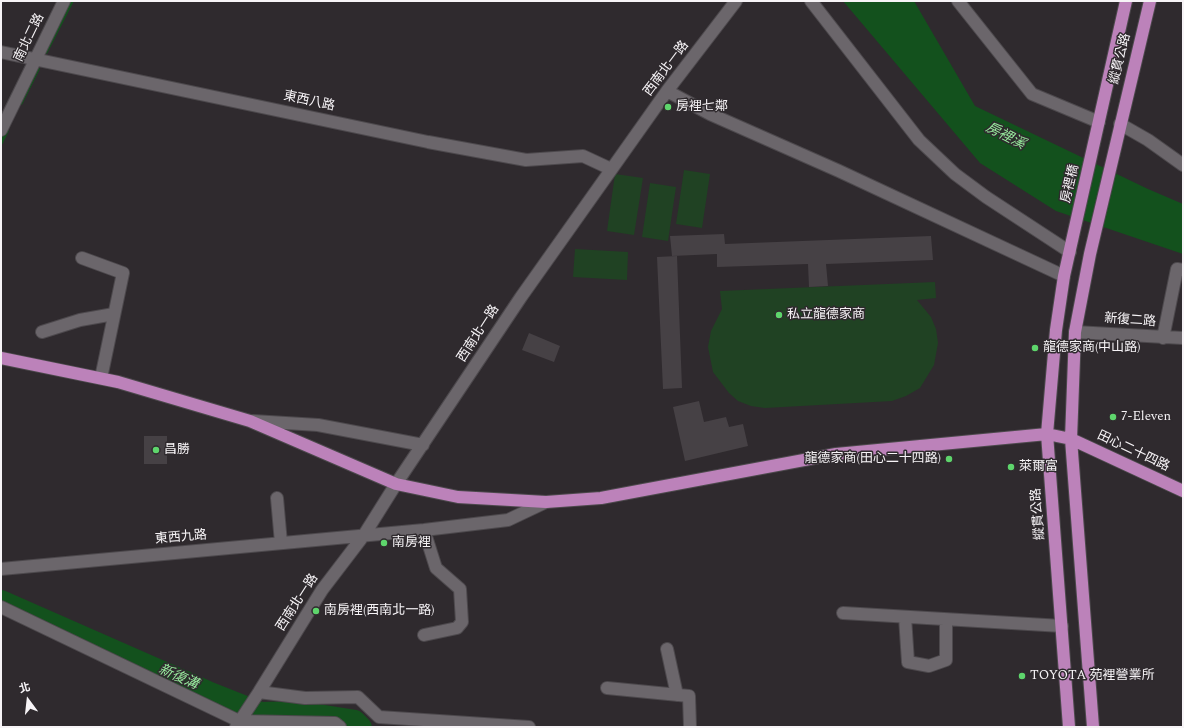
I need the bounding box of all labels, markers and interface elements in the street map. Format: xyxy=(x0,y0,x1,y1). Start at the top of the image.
street label: 南北二路 xyxy=(12,11,48,65)
street label: 縱貫公路 xyxy=(1107,32,1135,86)
street label: 西南北一路 xyxy=(641,38,693,100)
street label: 東西八路 xyxy=(282,89,336,115)
place label: 房裡七鄰 xyxy=(676,99,728,115)
marker: 房裡七鄰 xyxy=(663,102,673,112)
water label: 房裡溪 xyxy=(982,120,1028,154)
street label: 房裡橋 xyxy=(1059,163,1083,205)
street label: 西南北一路 xyxy=(455,302,503,366)
place label: 私立龍德家商 xyxy=(787,307,865,323)
marker: 私立龍德家商 xyxy=(774,310,784,320)
street label: 新復二路 xyxy=(1104,311,1156,331)
place label: 龍德家商(中山路) xyxy=(1043,340,1140,356)
marker: 龍德家商(中山路) xyxy=(1030,343,1040,353)
place label: 7-Eleven xyxy=(1121,409,1171,425)
marker: 7-Eleven xyxy=(1108,412,1118,422)
street label: 田心二十四路 xyxy=(1094,428,1172,476)
place label: 昌勝 xyxy=(164,442,190,458)
marker: 昌勝 xyxy=(151,445,161,455)
place label: 龍德家商(田心二十四路) xyxy=(805,451,941,467)
marker: 龍德家商(田心二十四路) xyxy=(944,454,954,464)
place label: 萊爾富 xyxy=(1019,459,1058,475)
marker: 萊爾富 xyxy=(1006,462,1016,472)
street label: 縱貫公路 xyxy=(1029,487,1049,541)
street label: 東西九路 xyxy=(154,528,208,548)
place label: 南房裡 xyxy=(392,535,431,551)
marker: 南房裡 xyxy=(379,538,389,548)
street label: 西南北一路 xyxy=(274,571,322,635)
place label: 南房裡(西南北一路) xyxy=(324,603,434,619)
marker: 南房裡(西南北一路) xyxy=(311,606,321,616)
water label: 新復溝 xyxy=(155,662,201,694)
place label: TOYOTA 苑裡營業所 xyxy=(1030,668,1154,684)
marker: TOYOTA 苑裡營業所 xyxy=(1017,671,1027,681)
text: 北 xyxy=(17,678,32,698)
north arrow xyxy=(8,680,48,720)

